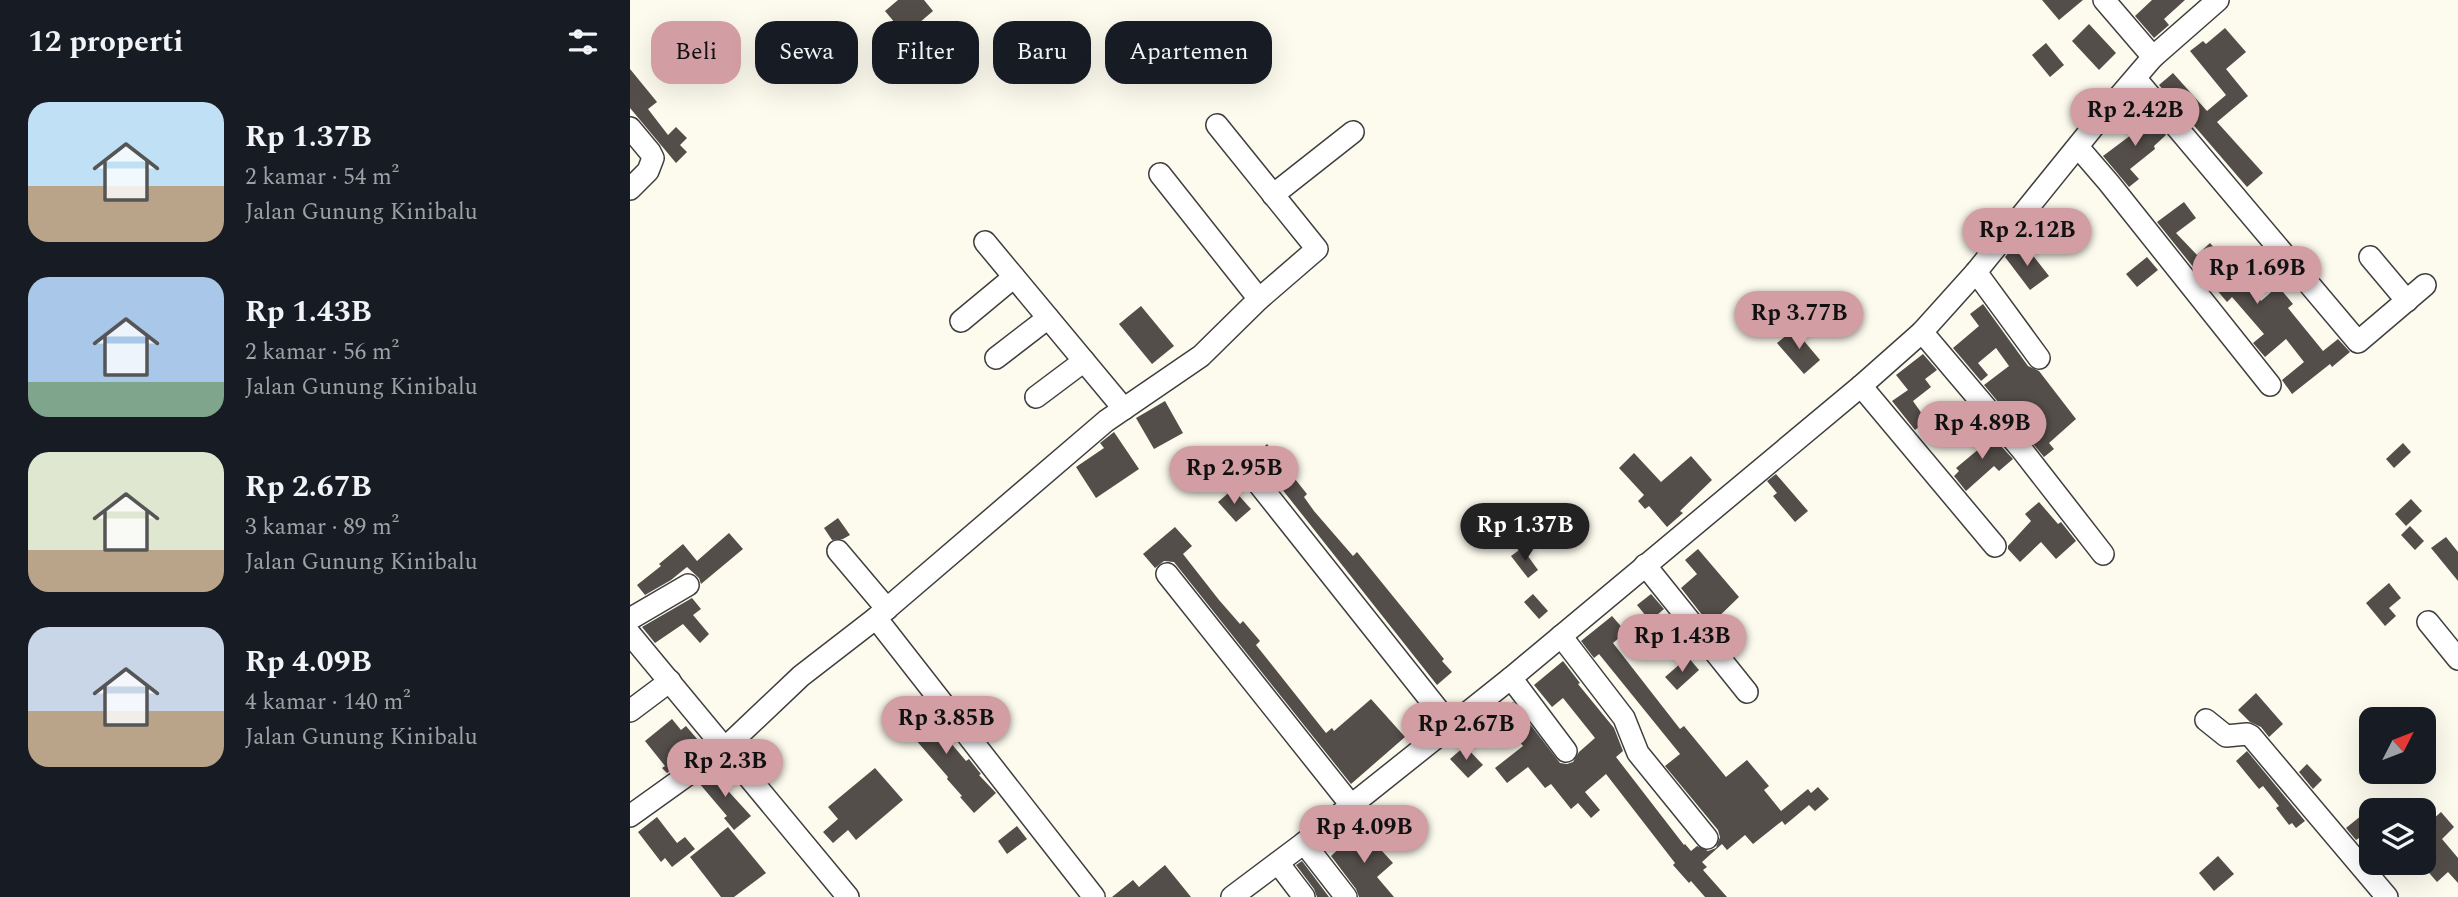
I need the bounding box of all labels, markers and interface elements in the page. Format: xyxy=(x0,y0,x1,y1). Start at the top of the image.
text: 12 properti xyxy=(28,19,183,65)
chip: Beli xyxy=(651,21,741,84)
chip: Sewa xyxy=(755,21,858,84)
chip: Filter xyxy=(872,21,979,84)
chip: Baru xyxy=(993,21,1091,84)
chip: Apartemen xyxy=(1105,21,1272,84)
icon: filters xyxy=(564,23,602,61)
pin: Rp 2.42B xyxy=(2063,88,2207,148)
text: Rp 2.42B xyxy=(2086,93,2184,128)
text: Rp 1.37B xyxy=(245,114,372,160)
icon: home xyxy=(84,130,168,214)
text: 2 kamar · 54 m² xyxy=(245,160,399,195)
text: Jalan Gunung Kinibalu xyxy=(245,195,478,230)
pin: Rp 2.12B xyxy=(1955,208,2099,268)
text: Rp 2.12B xyxy=(1978,213,2076,248)
pin: Rp 1.69B xyxy=(2185,246,2329,306)
text: Rp 1.69B xyxy=(2208,251,2306,286)
text: Rp 1.43B xyxy=(245,289,372,335)
pin: Rp 3.77B xyxy=(1727,292,1871,351)
text: Rp 3.77B xyxy=(1750,296,1848,331)
icon: home xyxy=(84,305,168,389)
text: 2 kamar · 56 m² xyxy=(245,335,399,370)
text: Jalan Gunung Kinibalu xyxy=(245,370,478,405)
pin: Rp 4.89B xyxy=(1910,402,2054,461)
text: Rp 4.89B xyxy=(1933,406,2031,441)
pin: Rp 2.95B xyxy=(1162,447,1306,506)
text: Rp 2.95B xyxy=(1185,451,1283,486)
text: Rp 2.67B xyxy=(245,464,372,510)
icon: home xyxy=(84,480,168,564)
pin: Rp 1.37B xyxy=(1453,504,1597,563)
text: Rp 1.37B xyxy=(1476,508,1574,543)
text: 3 kamar · 89 m² xyxy=(245,510,399,545)
text: Jalan Gunung Kinibalu xyxy=(245,545,478,580)
pin: Rp 1.43B xyxy=(1610,614,1754,674)
text: Rp 1.43B xyxy=(1633,619,1731,654)
text: Rp 4.09B xyxy=(245,639,372,685)
icon: home xyxy=(84,655,168,739)
text: 4 kamar · 140 m² xyxy=(245,685,411,720)
pin: Rp 3.85B xyxy=(874,696,1018,756)
text: Rp 3.85B xyxy=(897,701,995,736)
pin: Rp 2.67B xyxy=(1394,702,1538,762)
text: Rp 2.67B xyxy=(1417,707,1515,742)
north arrow xyxy=(2359,707,2436,784)
map controls xyxy=(2359,707,2436,875)
text: Jalan Gunung Kinibalu xyxy=(245,720,478,755)
pin: Rp 2.3B xyxy=(660,740,790,799)
text: Rp 2.3B xyxy=(683,744,767,779)
button: layers xyxy=(2359,798,2436,875)
pin: Rp 4.09B xyxy=(1292,806,1436,865)
text: Rp 4.09B xyxy=(1315,810,1413,845)

